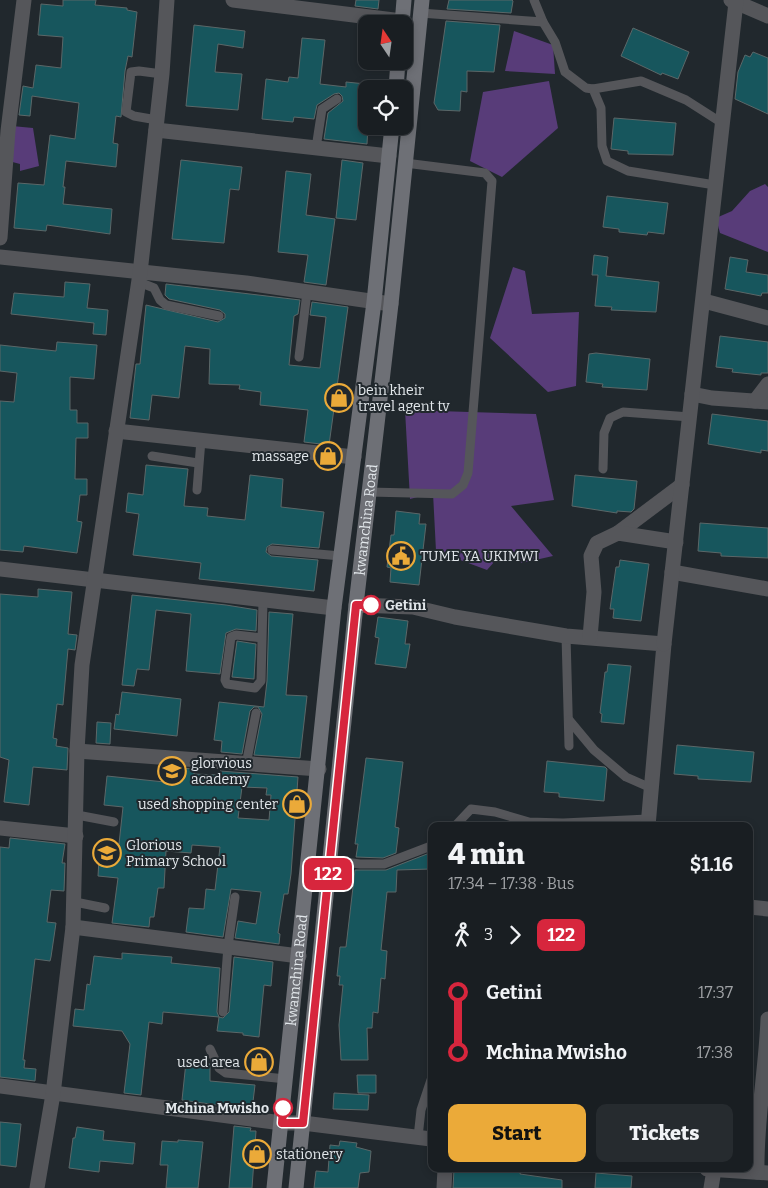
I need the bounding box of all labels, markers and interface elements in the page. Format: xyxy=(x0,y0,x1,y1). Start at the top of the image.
north arrow xyxy=(358,15,412,70)
map controls xyxy=(358,15,413,135)
button: locate xyxy=(358,80,413,135)
place label: bein kheir travel agent tv xyxy=(358,382,450,415)
shop icon: bein kheir travel agent tv xyxy=(324,383,354,413)
shop icon: massage xyxy=(313,441,343,471)
place label: massage xyxy=(252,448,309,465)
street label: kwamchina Road xyxy=(352,463,381,576)
public building icon: TUME YA UKIMWI xyxy=(386,541,416,571)
place label: TUME YA UKIMWI xyxy=(420,548,539,565)
marker: Getini xyxy=(361,595,381,615)
place label: Getini xyxy=(385,597,427,614)
place label: glorvious academy xyxy=(191,755,252,788)
school or university icon: glorvious academy xyxy=(157,756,187,786)
shop icon: used shopping center xyxy=(282,789,312,819)
place label: used shopping center xyxy=(138,796,278,813)
place label: Glorious Primary School xyxy=(126,837,226,870)
school or university icon: Glorious Primary School xyxy=(92,838,122,868)
text: 4 min xyxy=(448,838,524,871)
text: $1.16 xyxy=(690,853,733,876)
line badge: 122 xyxy=(299,858,357,890)
text: 122 xyxy=(314,863,342,885)
text: 17:34 – 17:38 · Bus xyxy=(448,874,574,893)
street label: kwamchina Road xyxy=(283,914,311,1027)
icon: walk xyxy=(448,921,476,949)
icon: forward xyxy=(501,921,529,949)
text: 122 xyxy=(547,924,575,946)
text: 3 xyxy=(484,925,493,944)
text: Getini xyxy=(486,981,542,1004)
text: 17:37 xyxy=(698,983,733,1002)
text: Mchina Mwisho xyxy=(486,1041,627,1064)
text: 17:38 xyxy=(697,1043,733,1062)
shop icon: used area xyxy=(244,1047,274,1077)
place label: used area xyxy=(177,1054,240,1071)
marker: Mchina Mwisho xyxy=(273,1098,293,1118)
place label: Mchina Mwisho xyxy=(165,1100,269,1117)
button: Start xyxy=(448,1104,586,1162)
button: Tickets xyxy=(596,1104,733,1162)
shop icon: stationery xyxy=(242,1139,272,1169)
place label: stationery xyxy=(276,1146,343,1163)

